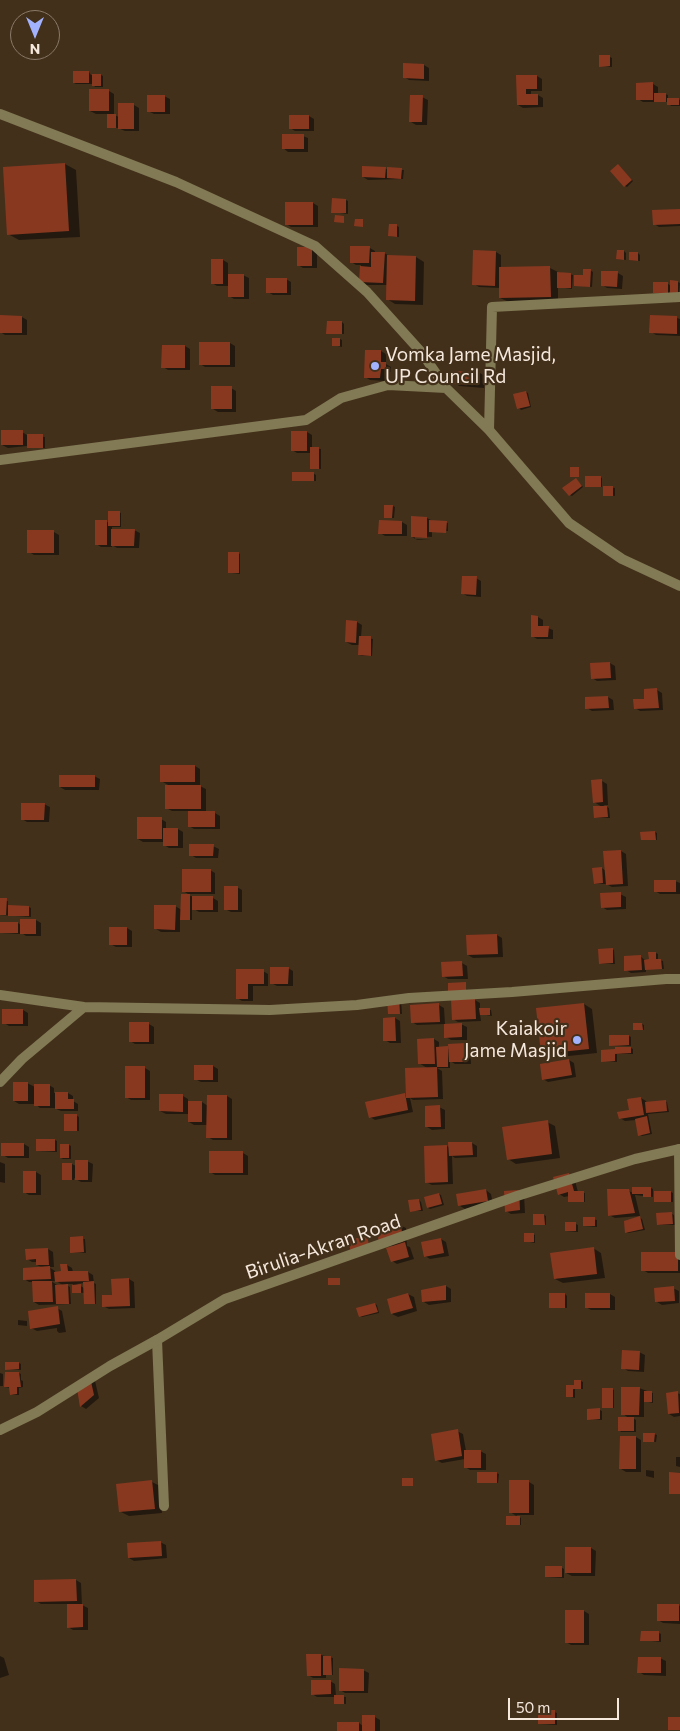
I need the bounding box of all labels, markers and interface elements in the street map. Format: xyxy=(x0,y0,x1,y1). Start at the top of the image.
north arrow xyxy=(10,10,60,60)
text: N xyxy=(30,41,40,58)
place label: Vomka Jame Masjid, UP Council Rd xyxy=(385,344,556,388)
marker: Vomka Jame Masjid, UP Council Rd xyxy=(369,360,381,372)
place label: Kaiakoir Jame Masjid xyxy=(464,1018,567,1062)
marker: Kaiakoir Jame Masjid xyxy=(571,1034,583,1046)
street label: Birulia-Akran Road xyxy=(243,1210,403,1284)
scale bar xyxy=(510,1688,621,1720)
text: 50 m xyxy=(516,1698,550,1716)

